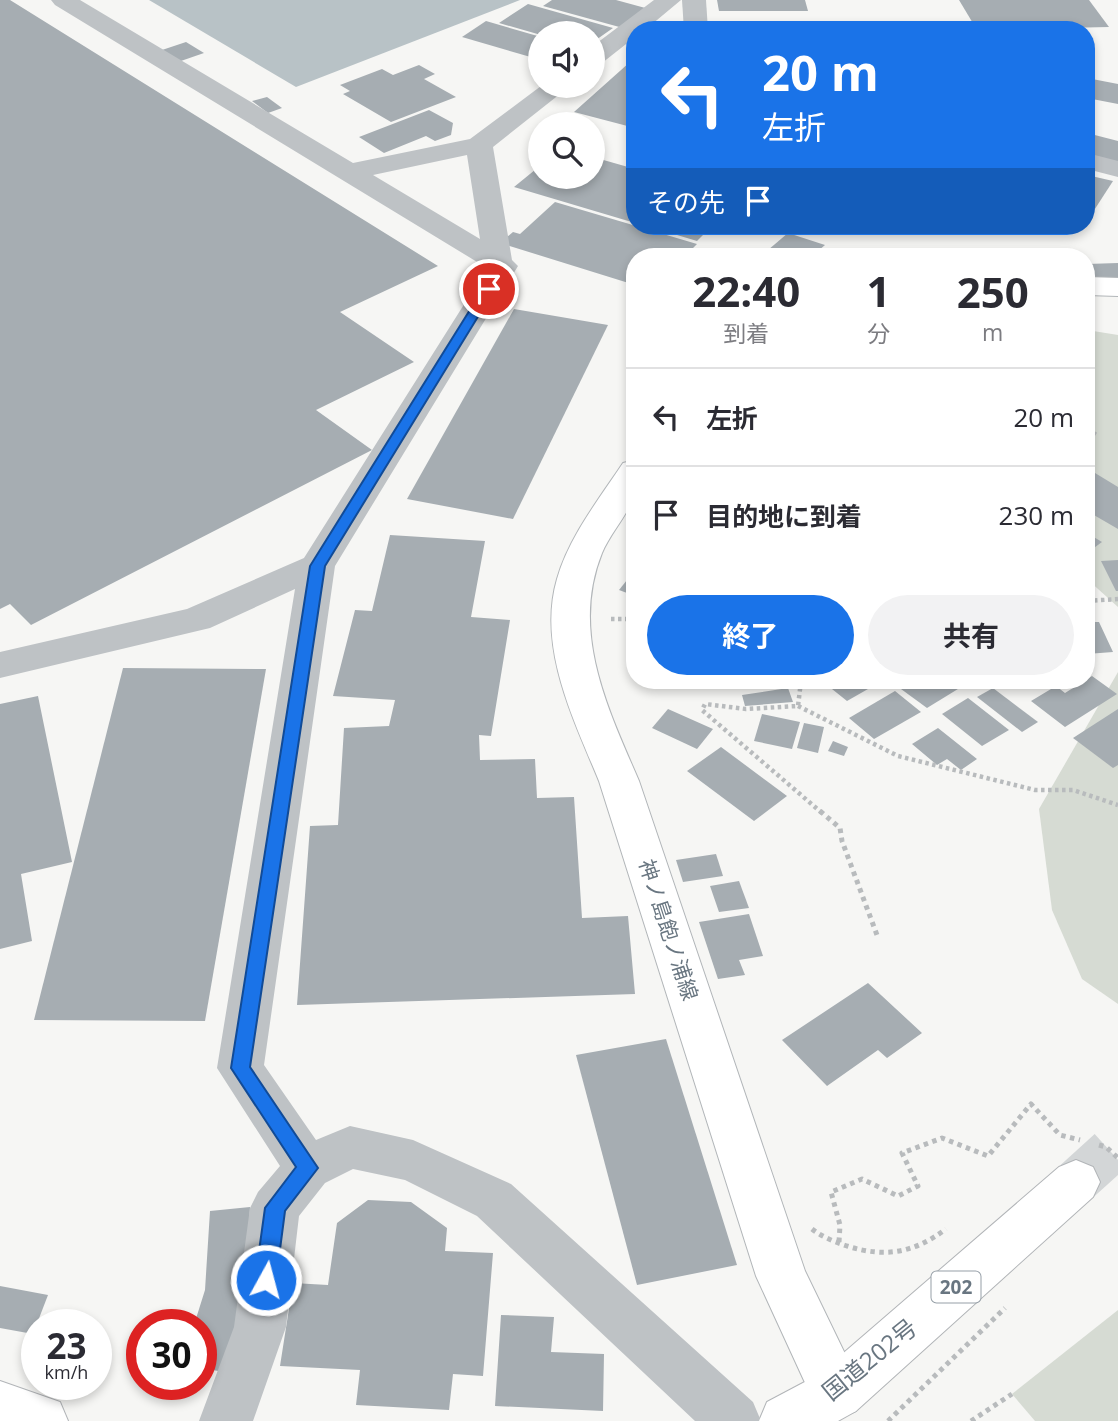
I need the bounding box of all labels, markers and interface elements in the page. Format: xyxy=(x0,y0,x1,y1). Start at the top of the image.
map controls xyxy=(528,21,605,189)
button: sound xyxy=(528,21,605,98)
text: 20 m xyxy=(762,39,879,105)
icon: left xyxy=(647,49,738,140)
text: 左折 xyxy=(762,105,826,148)
button: search xyxy=(528,112,605,189)
icon: arrive xyxy=(739,182,777,220)
text: その先 xyxy=(647,184,725,220)
pin xyxy=(459,259,519,319)
text: 22:40 xyxy=(692,262,800,319)
text: 1 xyxy=(866,262,891,319)
text: 250 xyxy=(957,263,1029,320)
icon: arrive xyxy=(470,270,508,308)
text: m xyxy=(982,316,1003,348)
text: 到着 xyxy=(723,317,769,349)
text: 分 xyxy=(867,317,890,349)
icon: left xyxy=(647,398,685,436)
text: 20 m xyxy=(1013,399,1074,435)
text: 左折 xyxy=(706,400,758,436)
icon: arrive xyxy=(647,496,685,534)
text: 230 m xyxy=(999,497,1074,533)
text: 目的地に到着 xyxy=(706,498,862,534)
button: 終了 xyxy=(647,595,854,675)
button: 共有 xyxy=(868,595,1074,675)
street label: 神ノ島飽ノ浦線 xyxy=(633,855,705,1004)
position arrow xyxy=(229,1243,303,1317)
road number: 202 xyxy=(932,1272,981,1302)
speed limit sign: 30 xyxy=(126,1309,217,1400)
street label: 国道202号 xyxy=(815,1310,923,1407)
text: 23 xyxy=(46,1322,87,1369)
text: km/h xyxy=(45,1360,88,1384)

